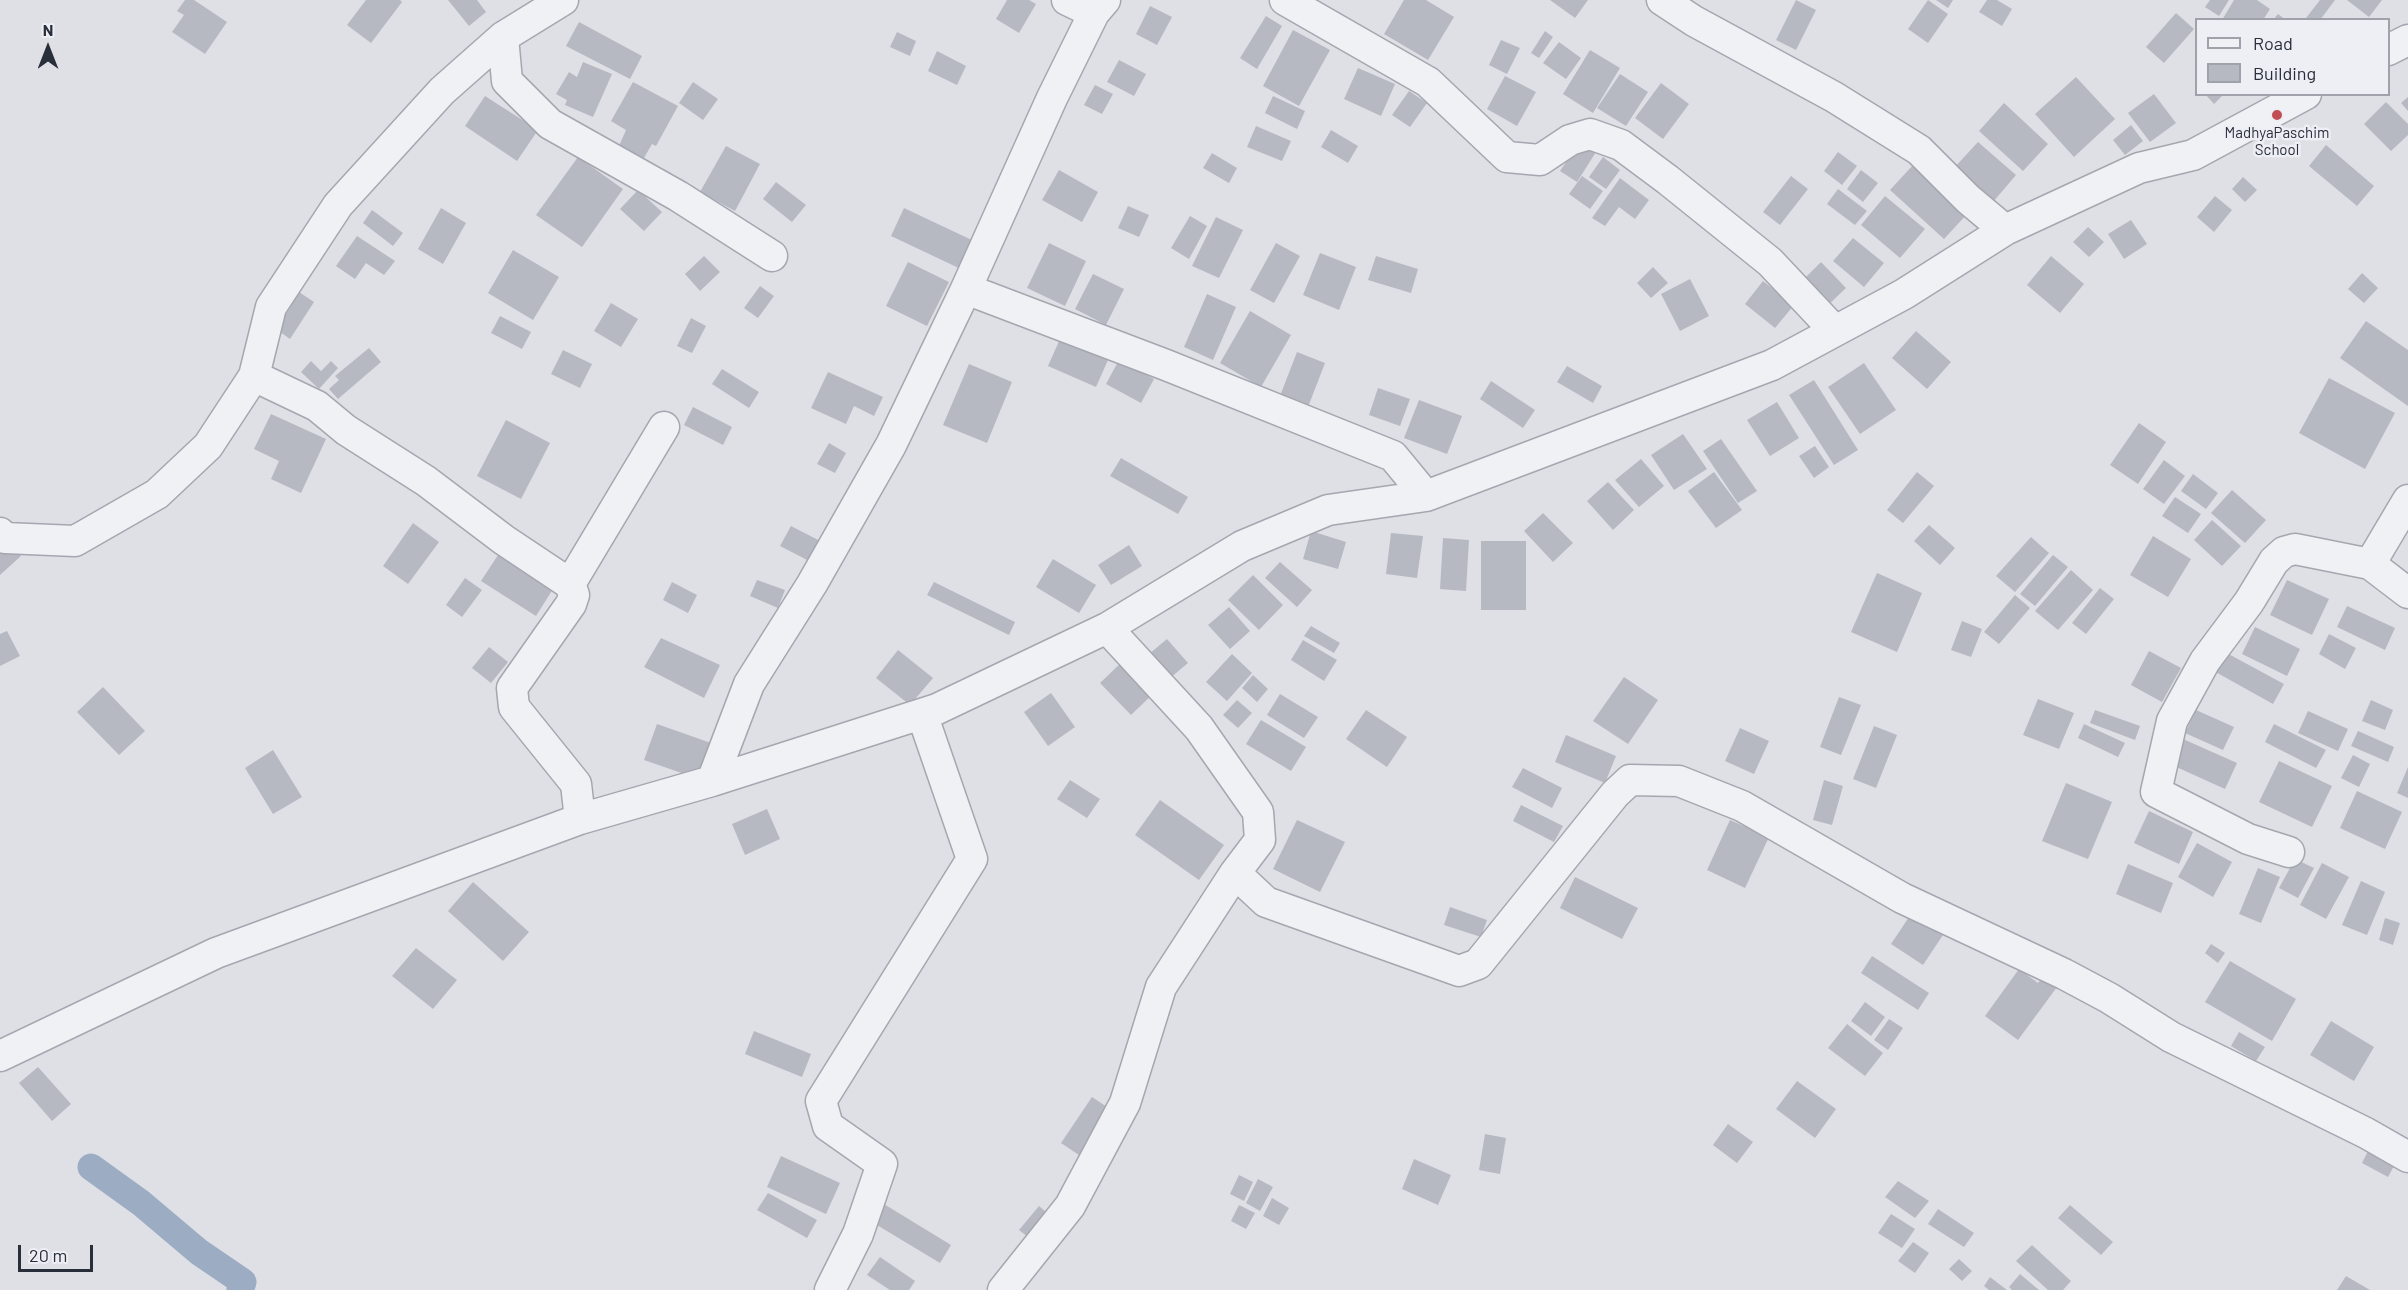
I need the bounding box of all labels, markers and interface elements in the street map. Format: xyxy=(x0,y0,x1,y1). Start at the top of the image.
north arrow xyxy=(18,18,78,78)
legend xyxy=(2195,18,2390,96)
text: N xyxy=(43,20,53,39)
text: Road xyxy=(2253,32,2293,54)
text: Building xyxy=(2253,62,2316,84)
marker: MadhyaPaschim School xyxy=(2270,108,2284,122)
place label: MadhyaPaschim School xyxy=(2225,124,2329,159)
scale bar xyxy=(21,1233,96,1271)
text: 20 m xyxy=(29,1244,67,1266)

